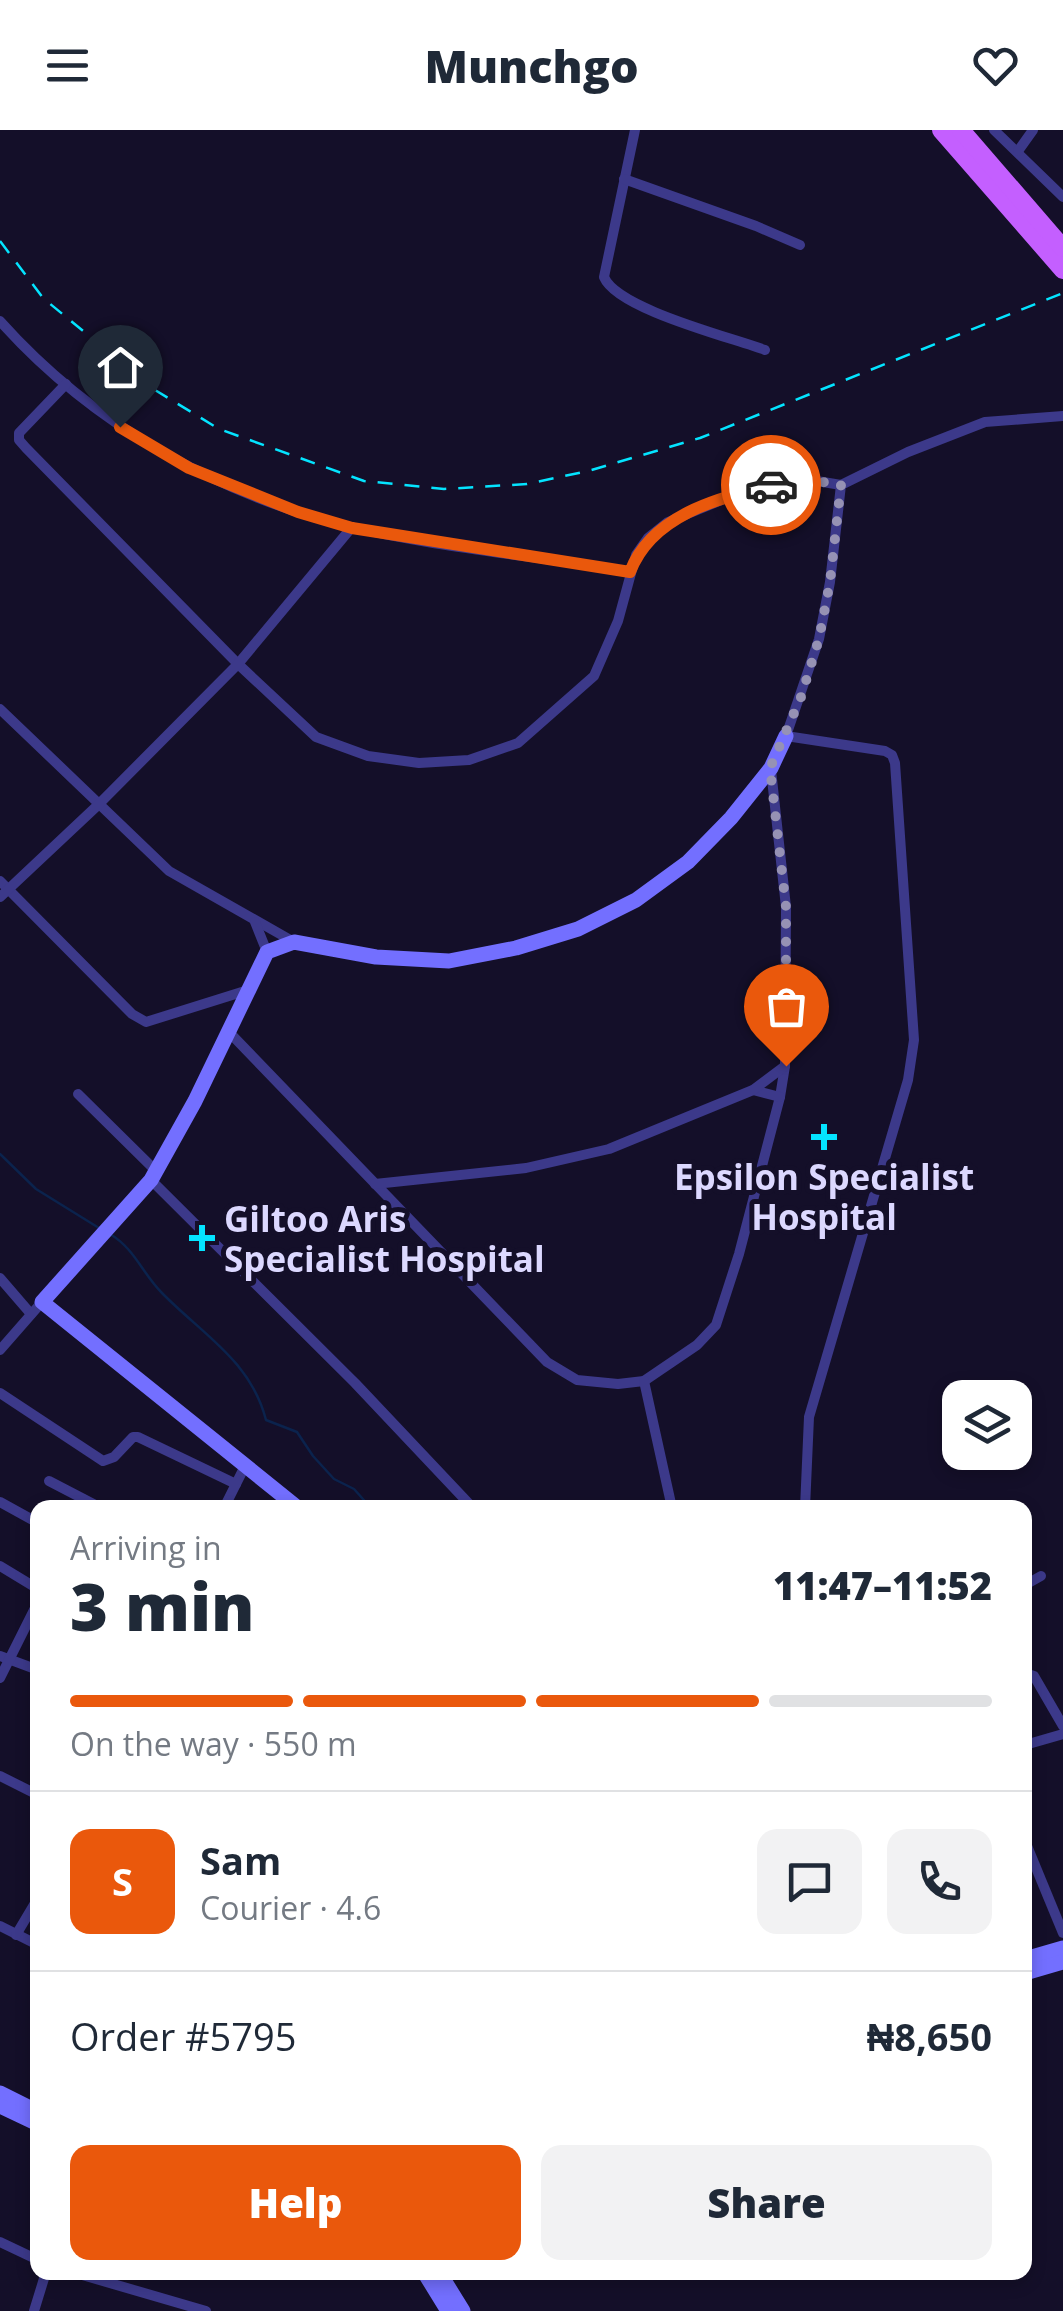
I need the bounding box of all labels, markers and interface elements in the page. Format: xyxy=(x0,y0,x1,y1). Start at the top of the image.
text: Munchgo xyxy=(424,35,639,96)
icon: menu xyxy=(40,38,95,93)
icon: heart xyxy=(968,38,1023,93)
pin xyxy=(78,325,163,428)
icon: home xyxy=(93,340,148,395)
courier xyxy=(721,435,821,535)
icon: car xyxy=(744,458,799,513)
pin xyxy=(744,964,829,1067)
icon: bag xyxy=(759,979,814,1034)
marker: Epsilon Specialist Hospital xyxy=(811,1124,837,1150)
place label: Epsilon Specialist Hospital xyxy=(674,1153,974,1240)
place label: Giltoo Aris Specialist Hospital xyxy=(224,1195,545,1282)
marker: Giltoo Aris Specialist Hospital xyxy=(189,1225,215,1251)
map controls xyxy=(942,1380,1032,1470)
button: layers xyxy=(942,1380,1032,1470)
text: Arriving in xyxy=(70,1526,222,1569)
text: 11:47–11:52 xyxy=(773,1559,992,1611)
text: 3 min xyxy=(70,1562,255,1650)
text: On the way · 550 m xyxy=(70,1722,357,1765)
button: chat xyxy=(757,1829,862,1934)
button: phone xyxy=(887,1829,992,1934)
text: Sam xyxy=(200,1834,281,1886)
text: S xyxy=(112,1855,133,1907)
text: Courier · 4.6 xyxy=(200,1886,381,1929)
text: Order #5795 xyxy=(70,2010,297,2062)
text: ₦8,650 xyxy=(867,2010,992,2062)
button: Help xyxy=(70,2145,521,2260)
button: Share xyxy=(541,2145,992,2260)

